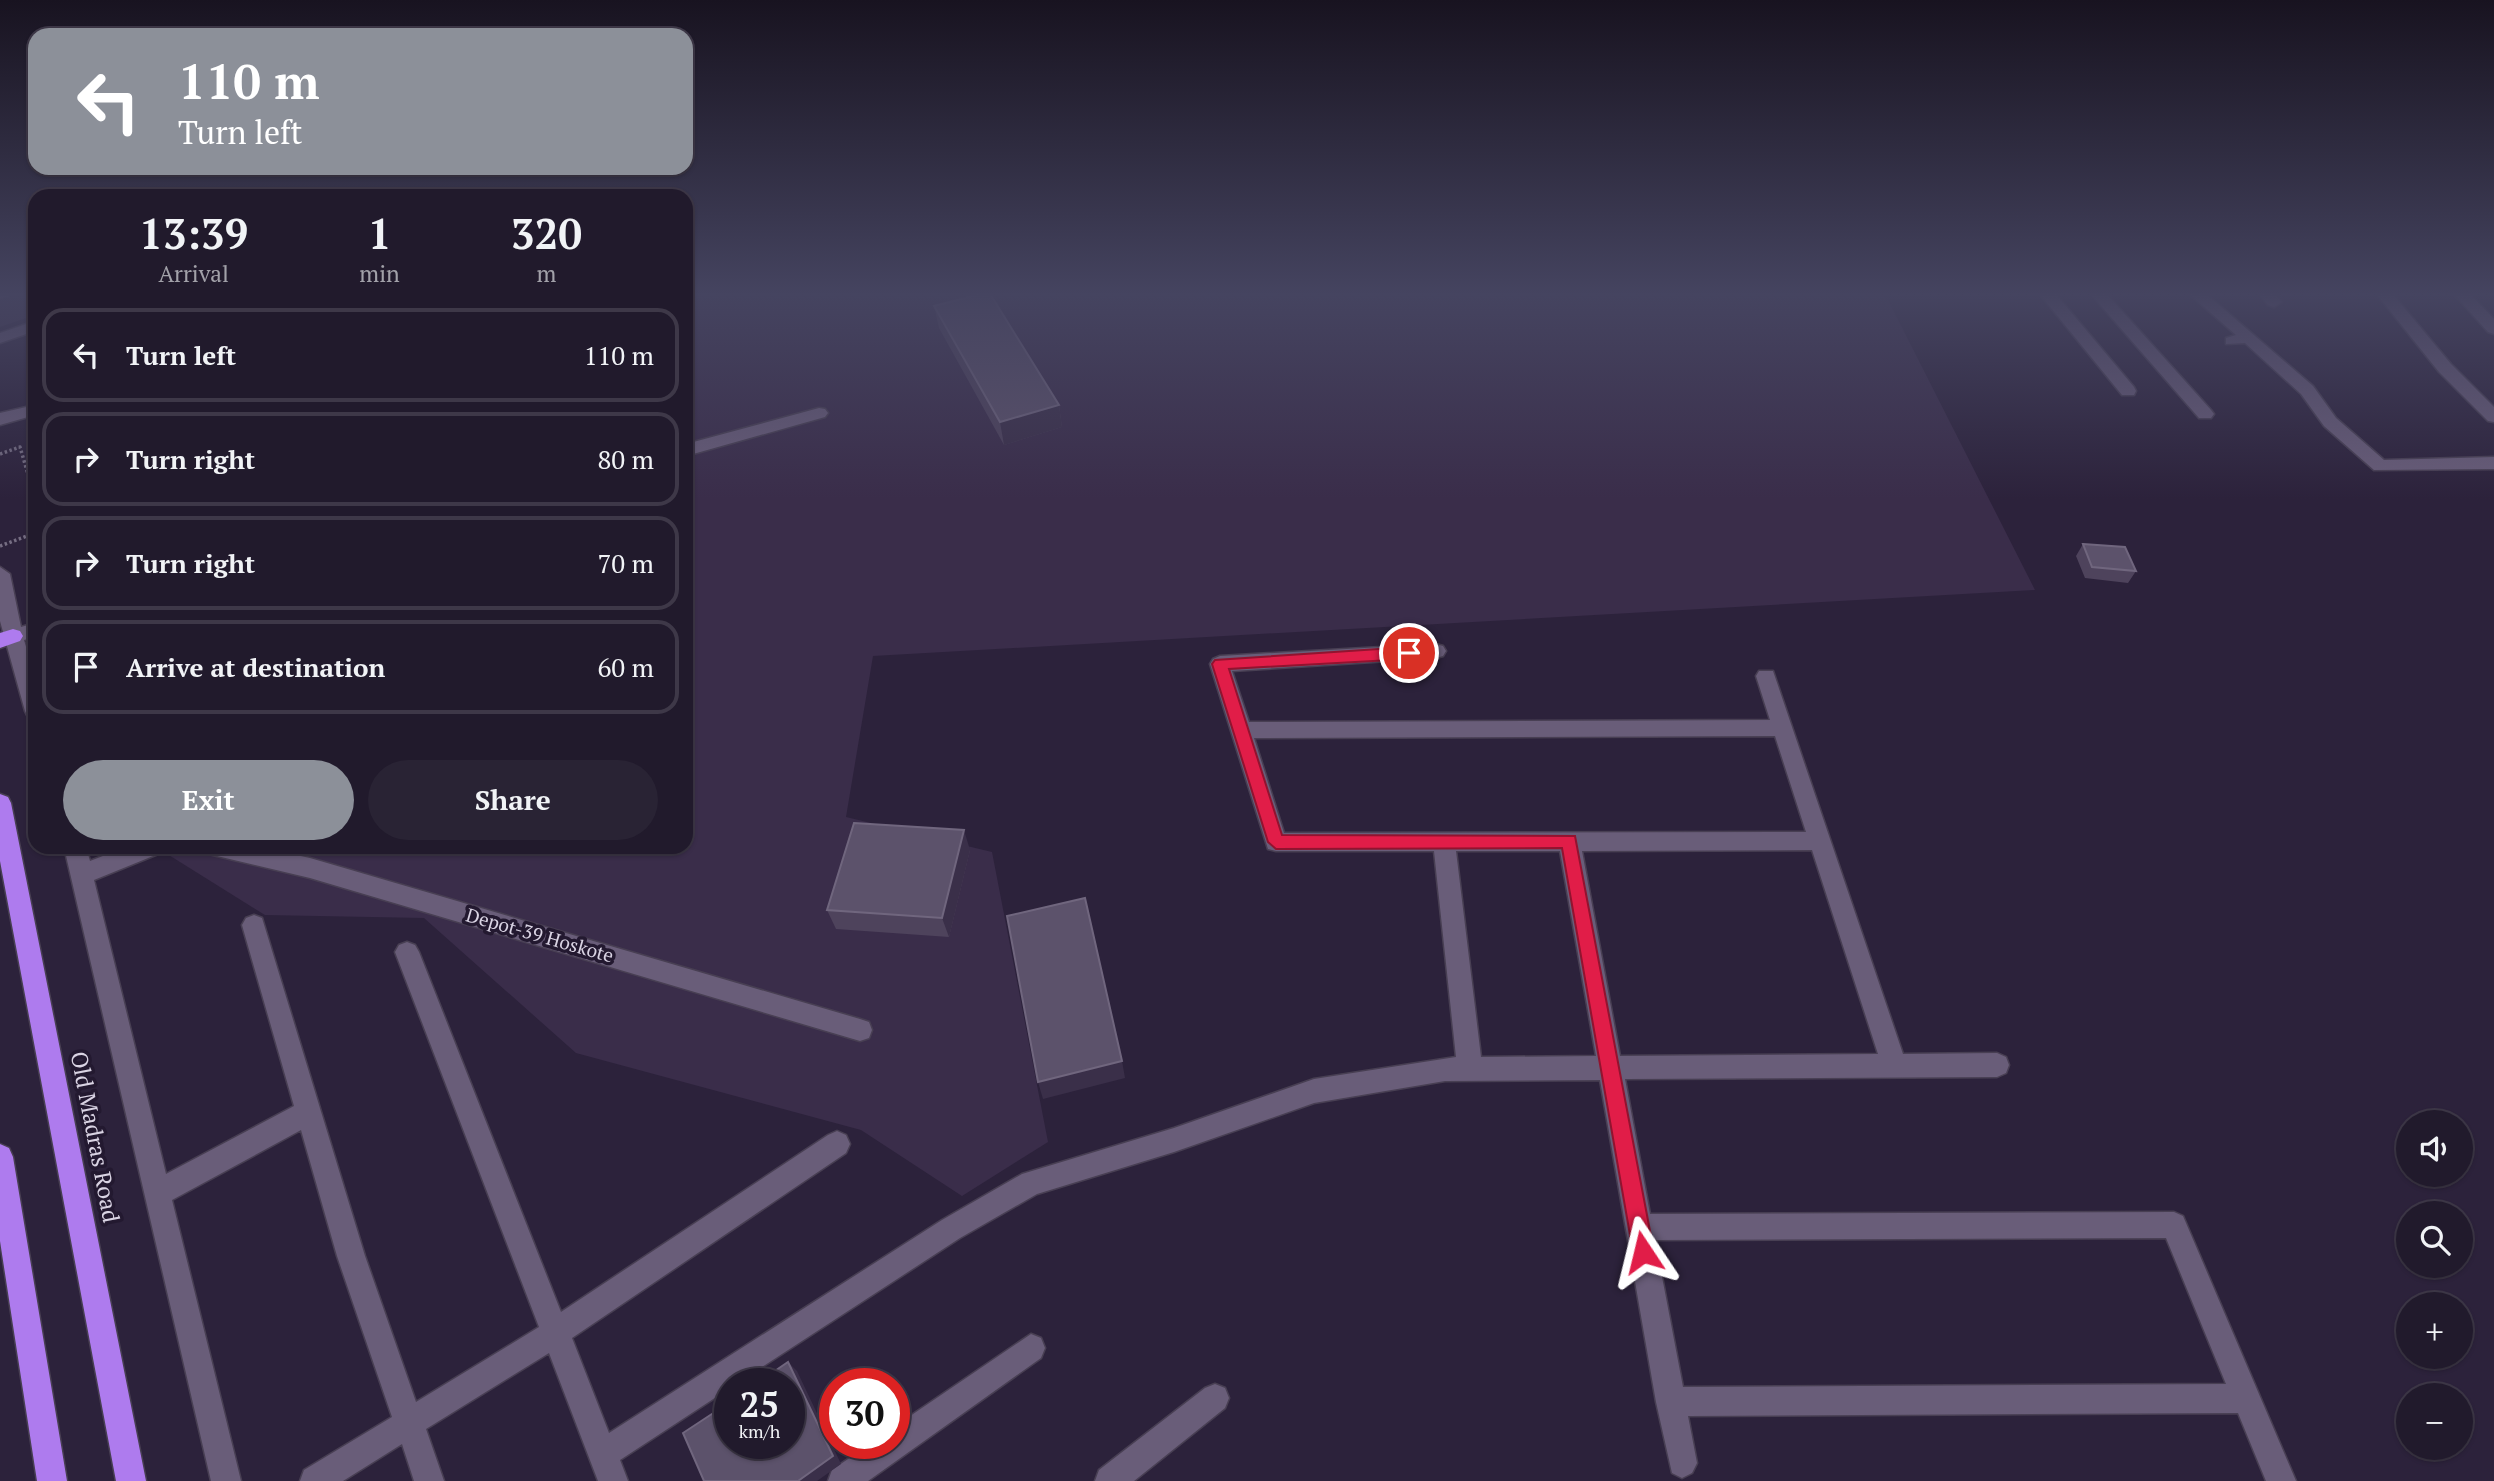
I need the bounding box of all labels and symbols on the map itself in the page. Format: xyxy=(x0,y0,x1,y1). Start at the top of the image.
pin xyxy=(1379,623,1439,683)
street label: Depot-39 Hoskote xyxy=(463,902,617,968)
street label: Old Madras Road xyxy=(64,1049,127,1225)
position arrow xyxy=(1606,1215,1680,1289)
speed limit sign: 30 xyxy=(819,1368,910,1459)

